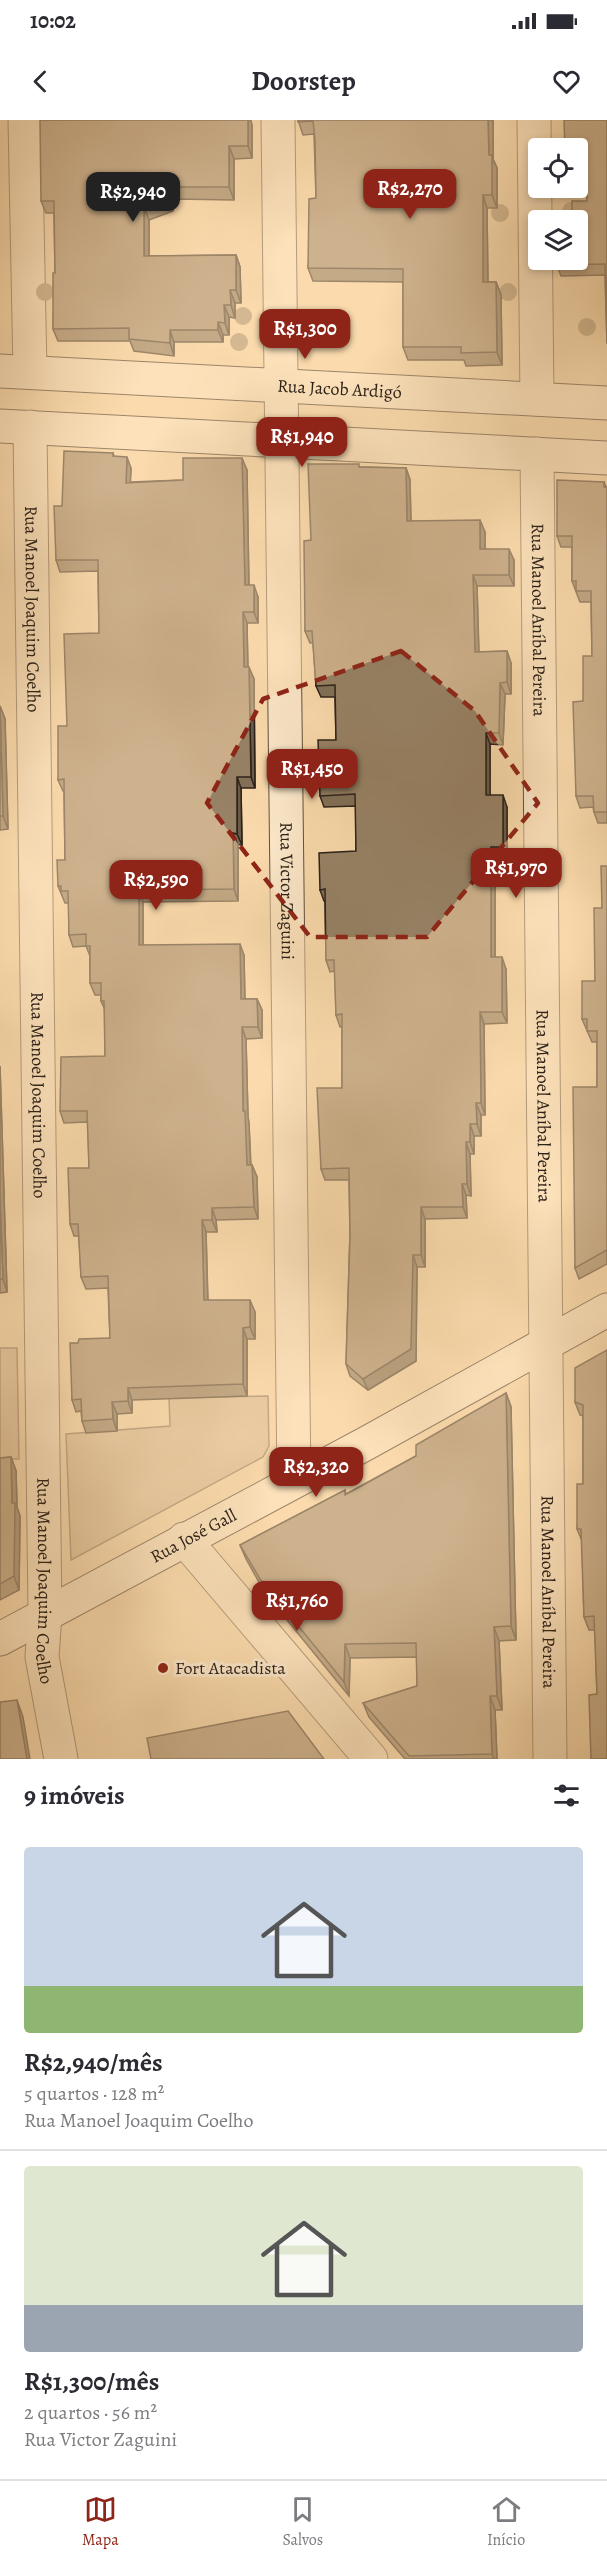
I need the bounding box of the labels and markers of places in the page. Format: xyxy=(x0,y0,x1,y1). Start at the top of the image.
pin: R$2,270 xyxy=(355,169,465,220)
pin: R$2,940 xyxy=(78,172,188,223)
pin: R$1,300 xyxy=(250,309,360,360)
pin: R$1,940 xyxy=(247,417,357,468)
pin: R$1,450 xyxy=(257,749,367,800)
pin: R$1,970 xyxy=(461,848,571,899)
pin: R$2,590 xyxy=(101,860,211,911)
pin: R$2,320 xyxy=(261,1447,371,1498)
pin: R$1,760 xyxy=(242,1581,352,1632)
place label: Fort Atacadista xyxy=(175,1656,286,1680)
marker: Fort Atacadista xyxy=(156,1661,170,1675)

